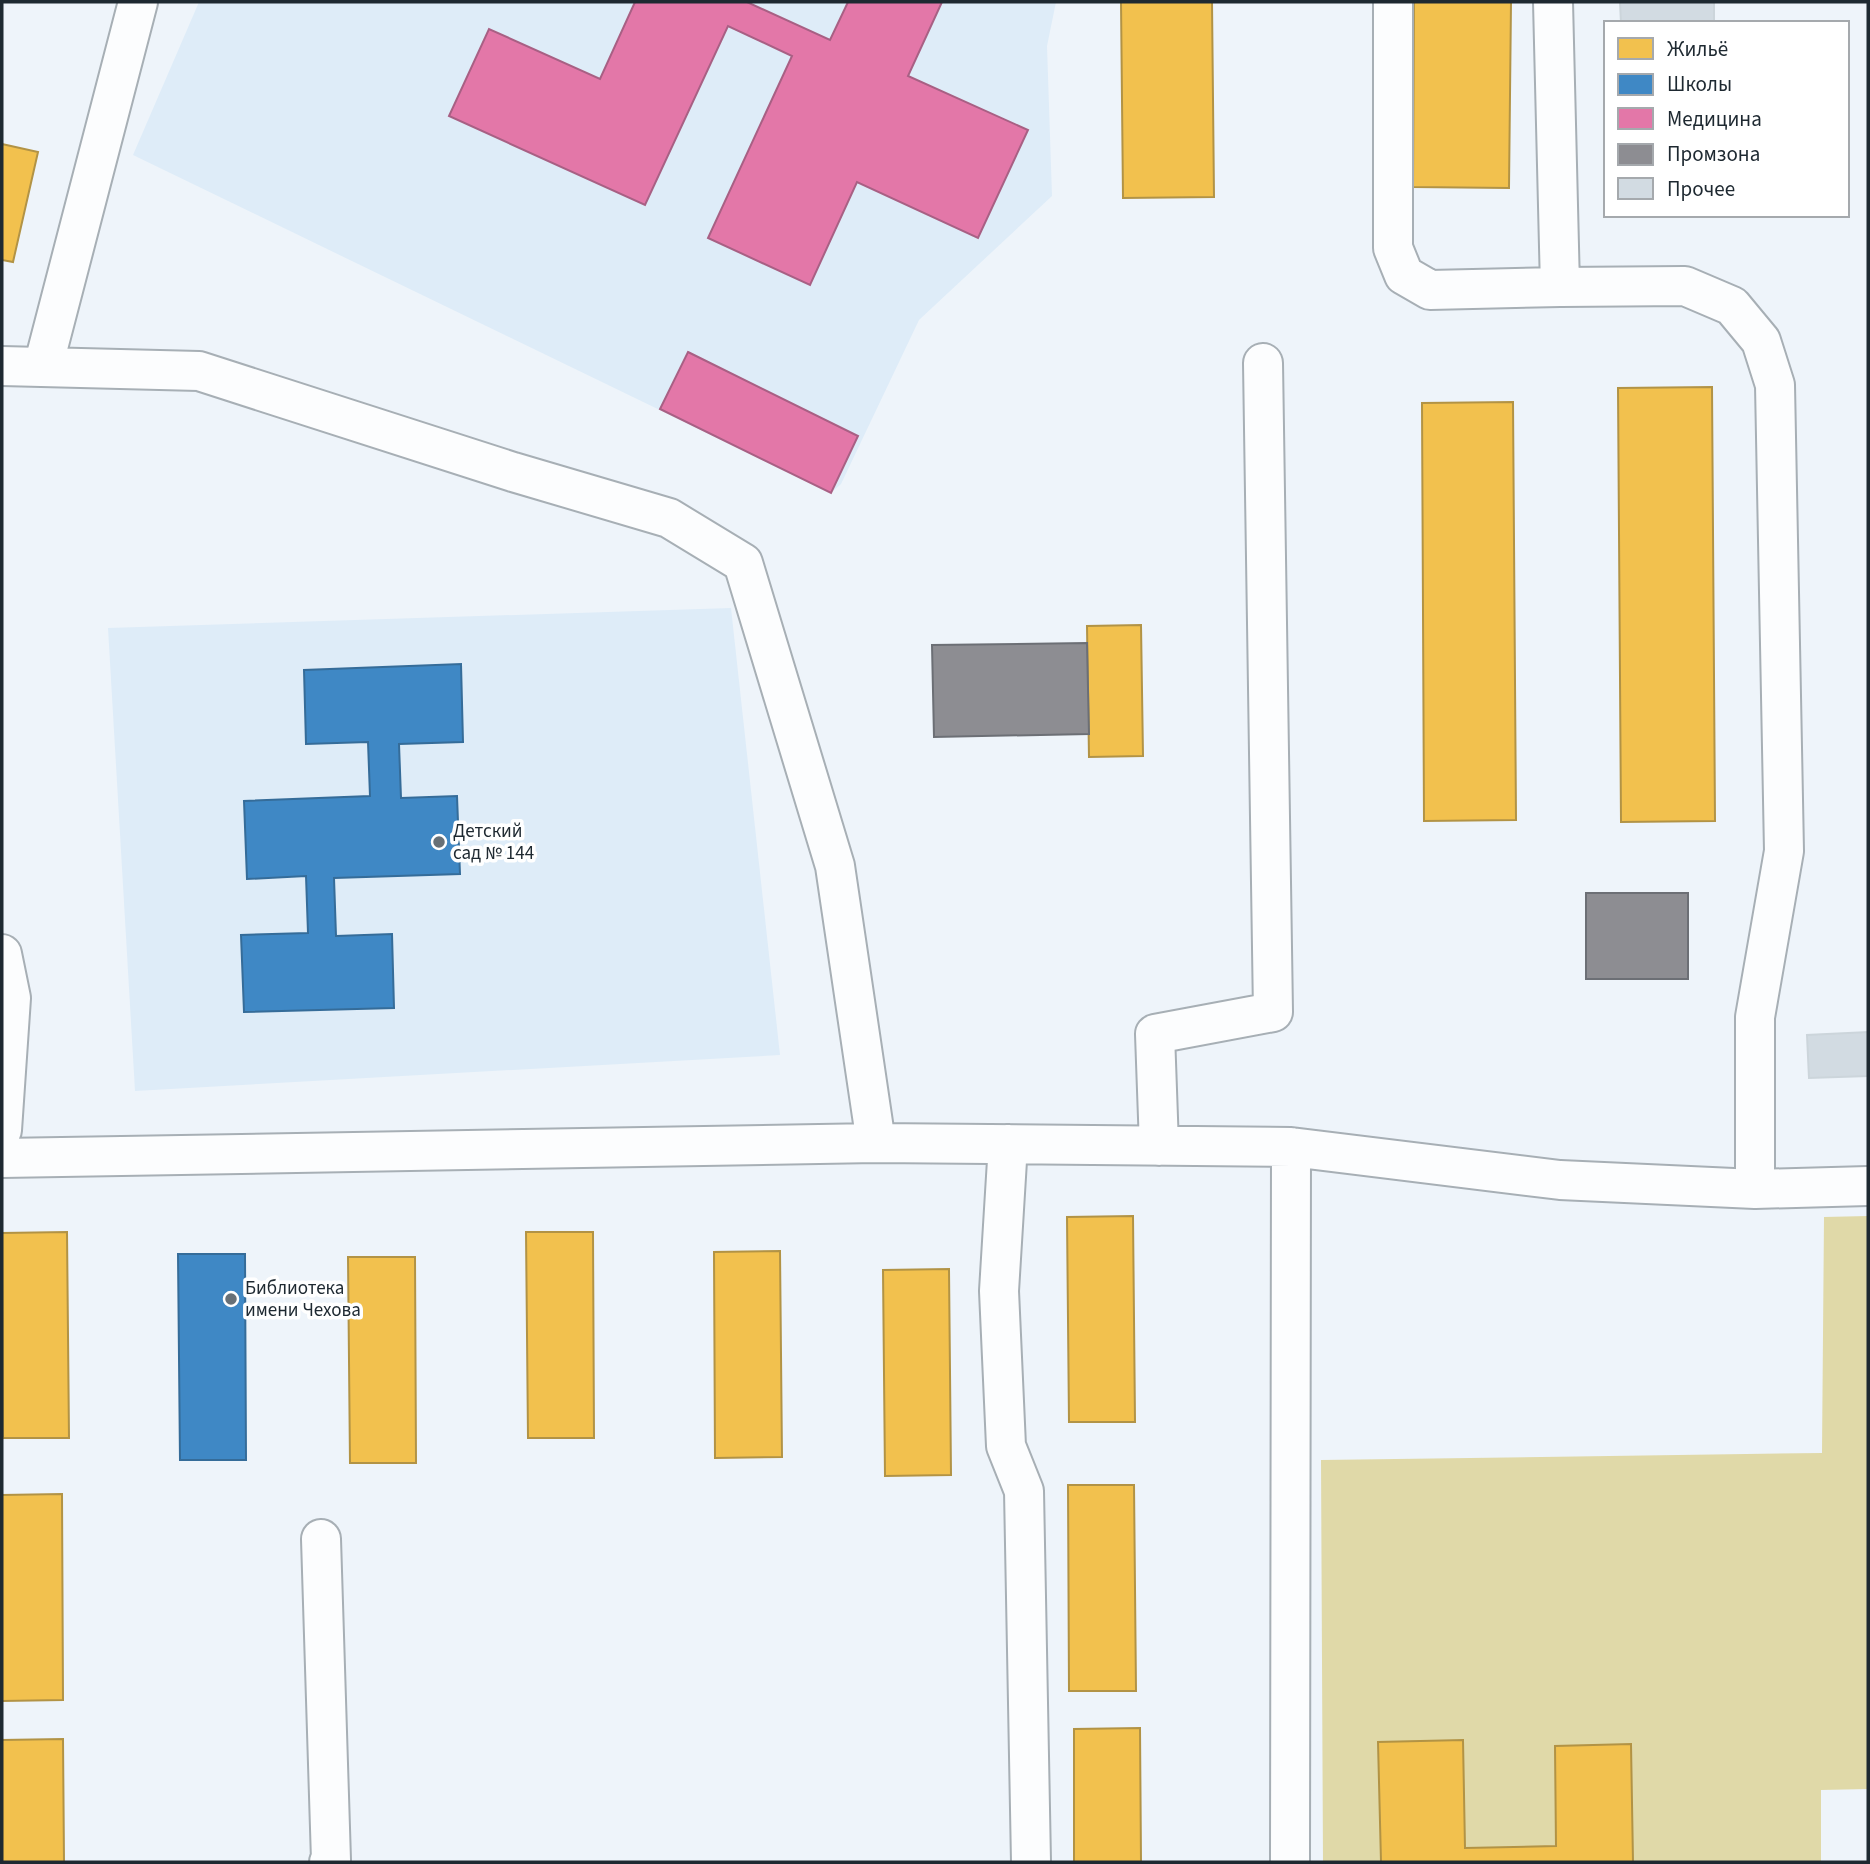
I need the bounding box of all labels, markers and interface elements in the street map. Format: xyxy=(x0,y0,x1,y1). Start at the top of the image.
legend xyxy=(1604,21,1849,217)
text: Жильё xyxy=(1667,34,1728,64)
text: Школы xyxy=(1667,69,1732,99)
text: Медицина xyxy=(1667,104,1762,134)
text: Промзона xyxy=(1667,139,1760,169)
text: Прочее xyxy=(1667,174,1735,204)
place label: Детский сад № 144 xyxy=(453,818,534,867)
marker: Детский сад № 144 xyxy=(431,834,447,850)
place label: Библиотека имени Чехова xyxy=(245,1275,361,1324)
marker: Библиотека имени Чехова xyxy=(223,1291,239,1307)

